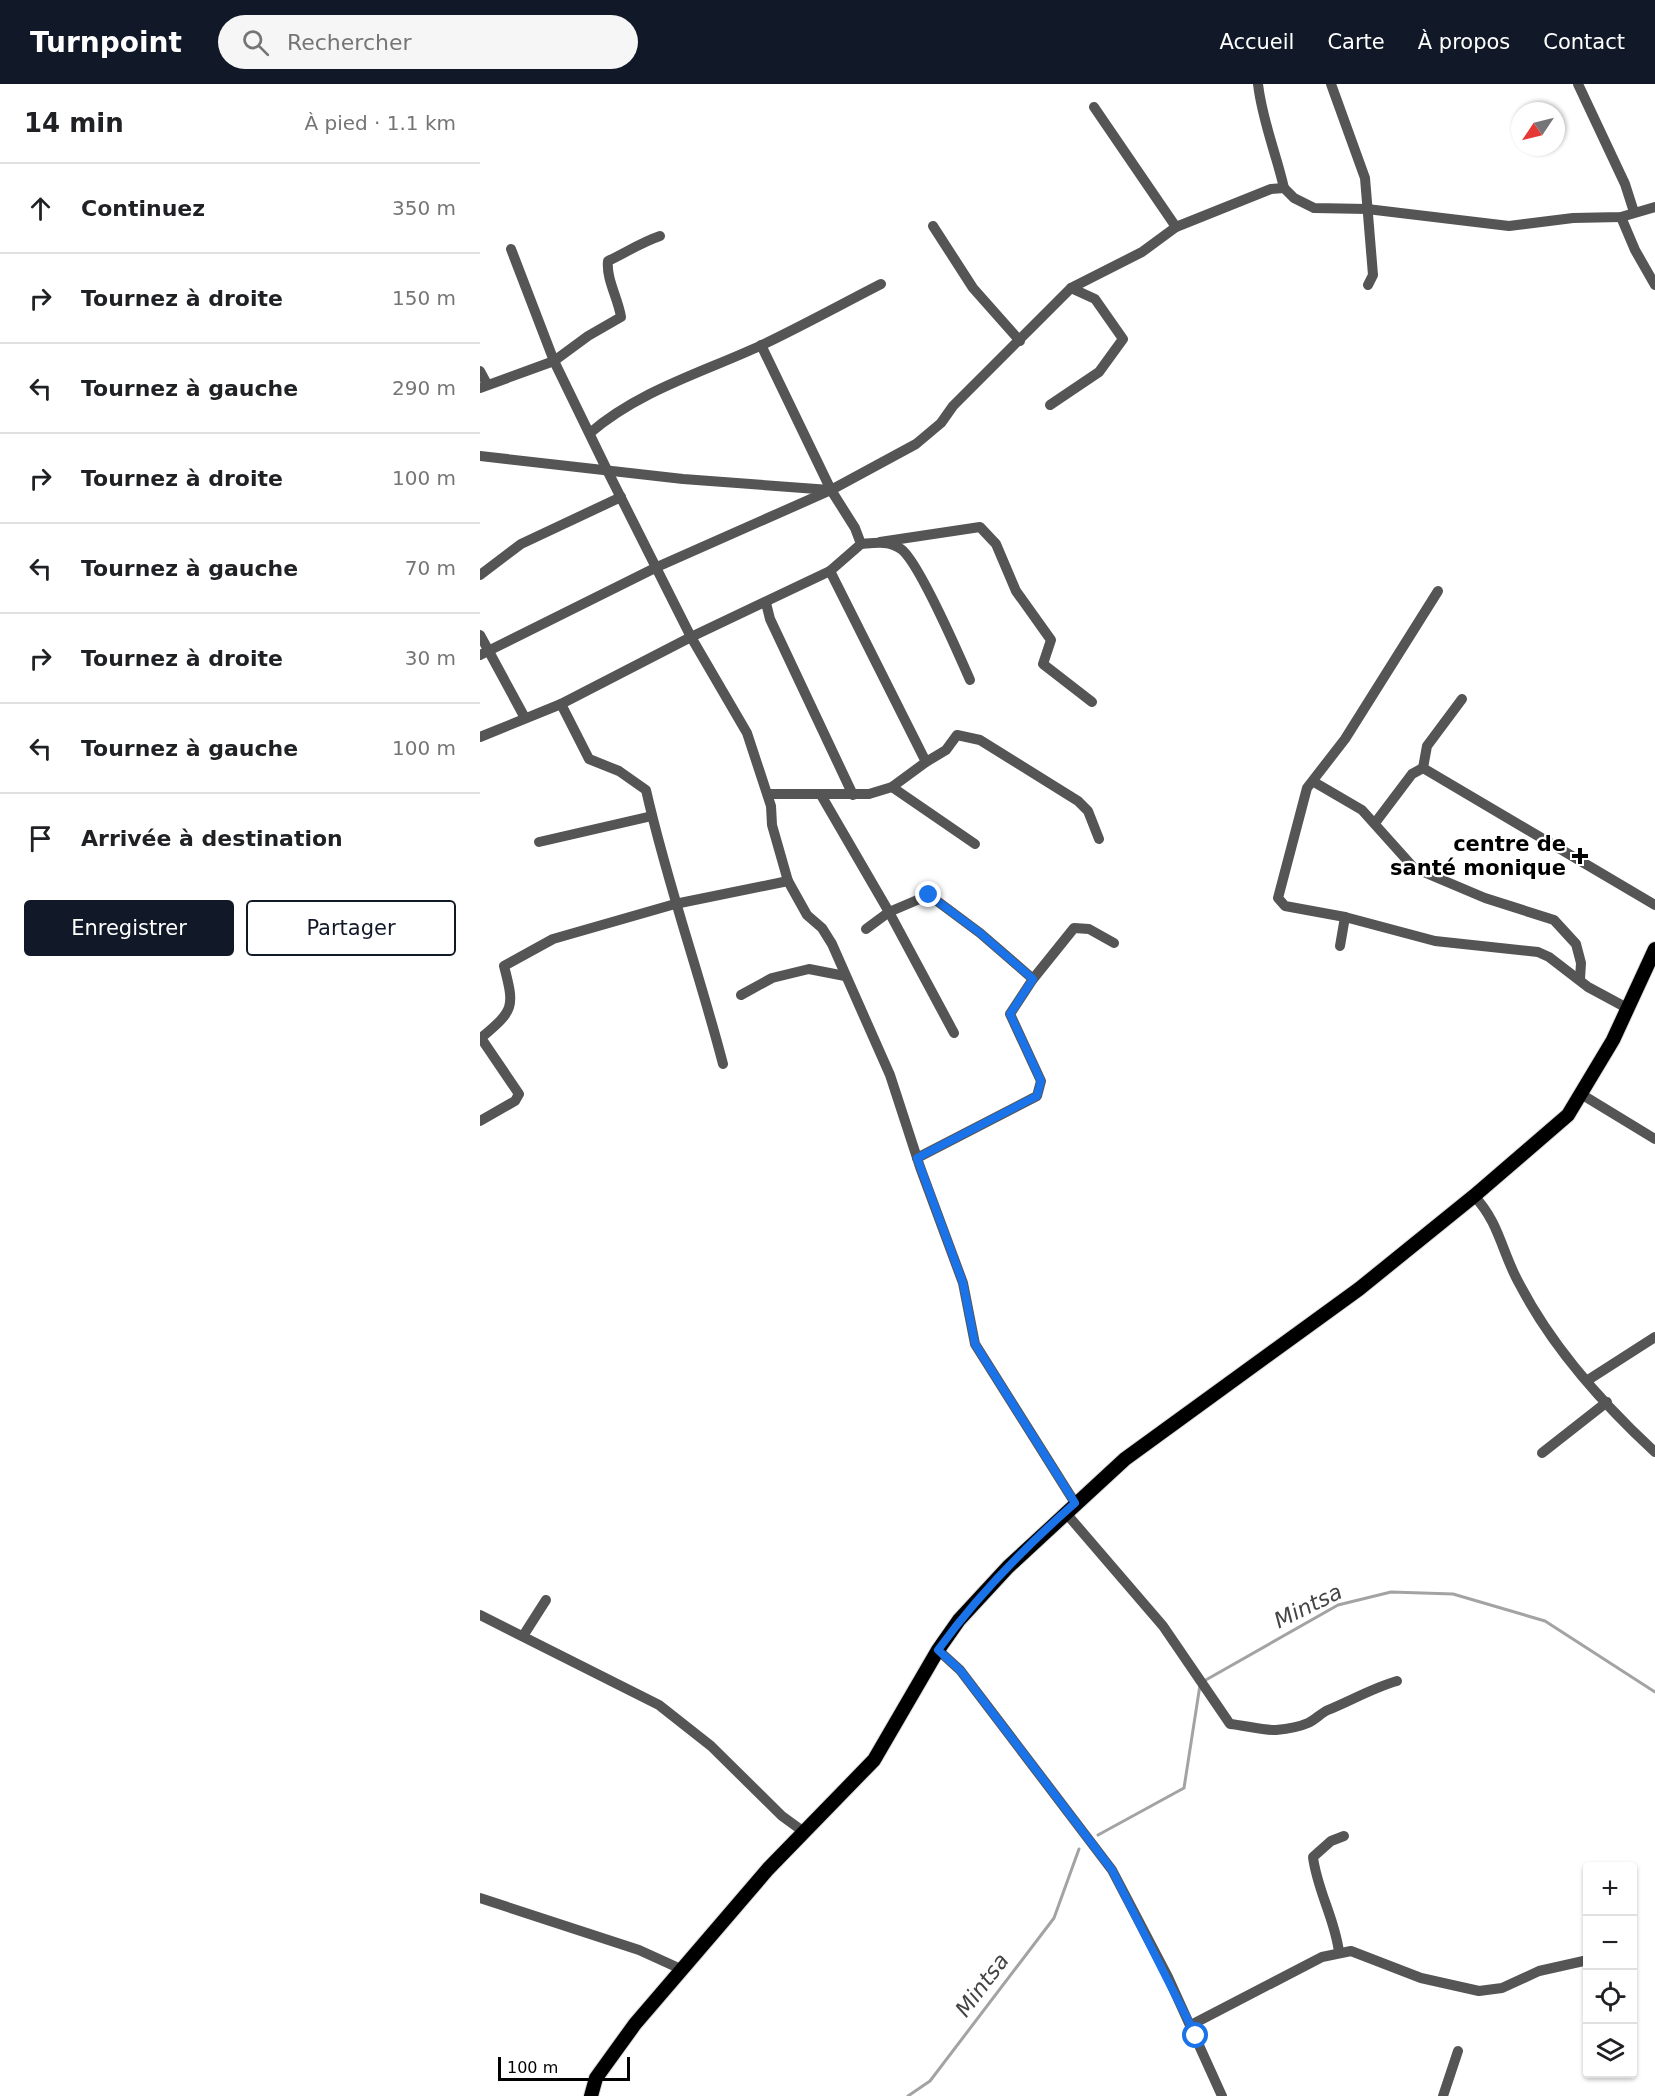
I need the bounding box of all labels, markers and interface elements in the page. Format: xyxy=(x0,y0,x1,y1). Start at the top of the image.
search box xyxy=(218,15,638,69)
text: Turnpoint xyxy=(30,26,182,59)
icon: search xyxy=(239,26,272,59)
text: Rechercher xyxy=(287,30,412,55)
text: Accueil xyxy=(1219,30,1294,54)
text: Carte xyxy=(1327,30,1385,54)
text: À propos xyxy=(1418,30,1510,54)
text: Contact xyxy=(1543,30,1625,54)
north arrow xyxy=(1511,102,1565,156)
text: 14 min xyxy=(24,108,124,138)
text: À pied · 1.1 km xyxy=(304,111,456,135)
icon: ahead xyxy=(24,192,57,225)
text: Continuez xyxy=(81,196,205,221)
text: 350 m xyxy=(392,196,456,220)
icon: right xyxy=(24,282,57,315)
text: Tournez à droite xyxy=(81,286,283,311)
text: 150 m xyxy=(392,286,456,310)
icon: left xyxy=(24,372,57,405)
text: Tournez à gauche xyxy=(81,376,298,401)
text: 290 m xyxy=(392,376,456,400)
icon: right xyxy=(24,462,57,495)
text: Tournez à droite xyxy=(81,466,283,491)
text: 100 m xyxy=(392,466,456,490)
icon: left xyxy=(24,552,57,585)
text: Tournez à gauche xyxy=(81,556,298,581)
text: 70 m xyxy=(405,556,456,580)
icon: right xyxy=(24,642,57,675)
text: Tournez à droite xyxy=(81,646,283,671)
text: 30 m xyxy=(405,646,456,670)
icon: left xyxy=(24,732,57,765)
text: Tournez à gauche xyxy=(81,736,298,761)
text: 100 m xyxy=(392,736,456,760)
icon: arrive xyxy=(24,822,57,855)
text: Arrivée à destination xyxy=(81,826,343,851)
place label: centre de santé monique xyxy=(1390,832,1566,880)
marker: centre de santé monique xyxy=(1571,847,1589,865)
route end xyxy=(915,881,941,907)
button: Enregistrer xyxy=(24,900,234,956)
button: Partager xyxy=(246,900,456,956)
water label: Mintsa xyxy=(1270,1579,1346,1633)
map controls xyxy=(1583,1862,1637,2078)
button: + xyxy=(1583,1862,1637,1916)
button: − xyxy=(1583,1916,1637,1970)
water label: Mintsa xyxy=(950,1948,1014,2022)
button: locate xyxy=(1583,1970,1637,2024)
route start xyxy=(1182,2022,1208,2048)
button: layers xyxy=(1583,2024,1637,2078)
scale bar xyxy=(498,2054,630,2082)
text: 100 m xyxy=(507,2058,558,2077)

